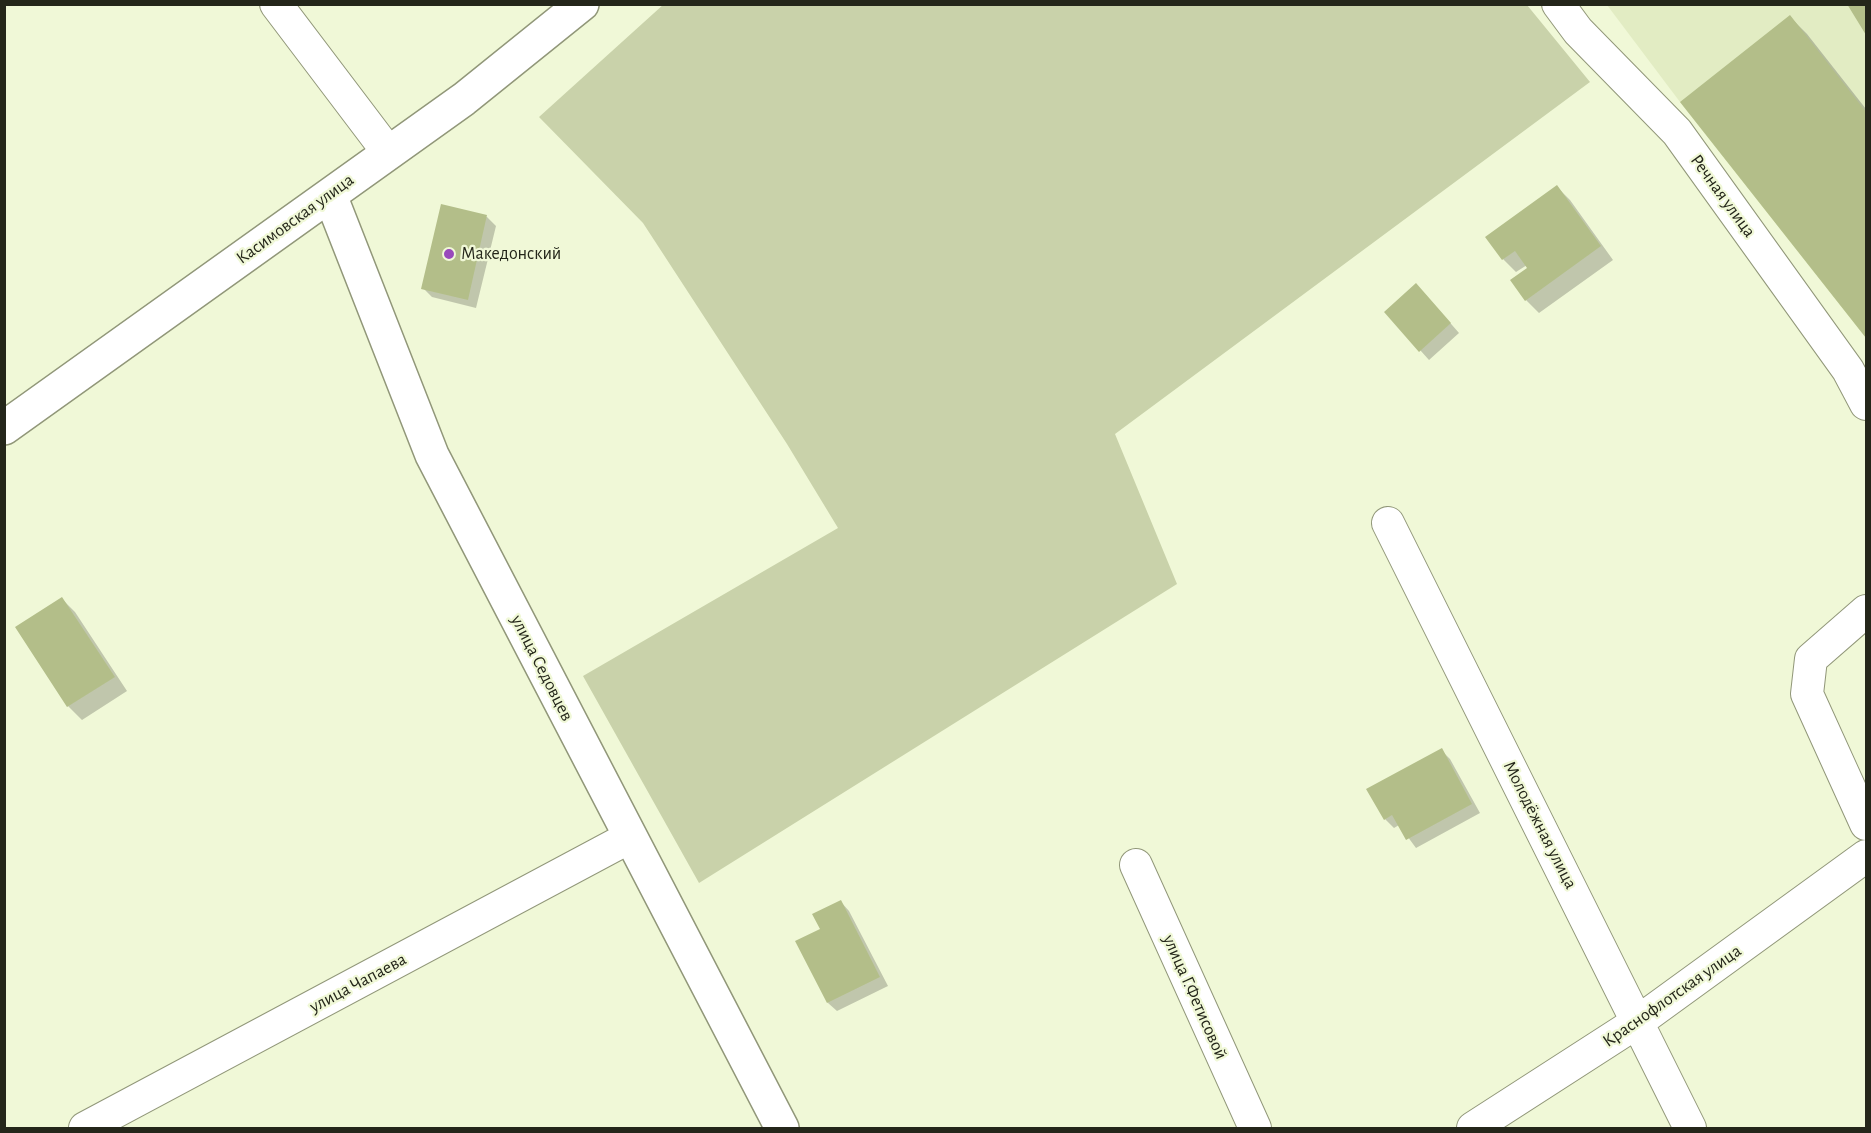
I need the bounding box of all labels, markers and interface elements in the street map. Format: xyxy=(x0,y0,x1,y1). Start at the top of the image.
street label: Речная улица xyxy=(1686,150,1760,242)
street label: Касимовская улица xyxy=(232,169,358,269)
place label: Македонский xyxy=(461,243,561,265)
marker: Македонский xyxy=(442,247,456,261)
street label: улица Седовцев xyxy=(506,611,578,725)
street label: Молодёжная улица xyxy=(1498,757,1582,893)
street label: улица Г.Фетисовой xyxy=(1158,931,1232,1063)
street label: Краснофлотская улица xyxy=(1599,940,1745,1052)
street label: улица Чапаева xyxy=(306,948,410,1018)

